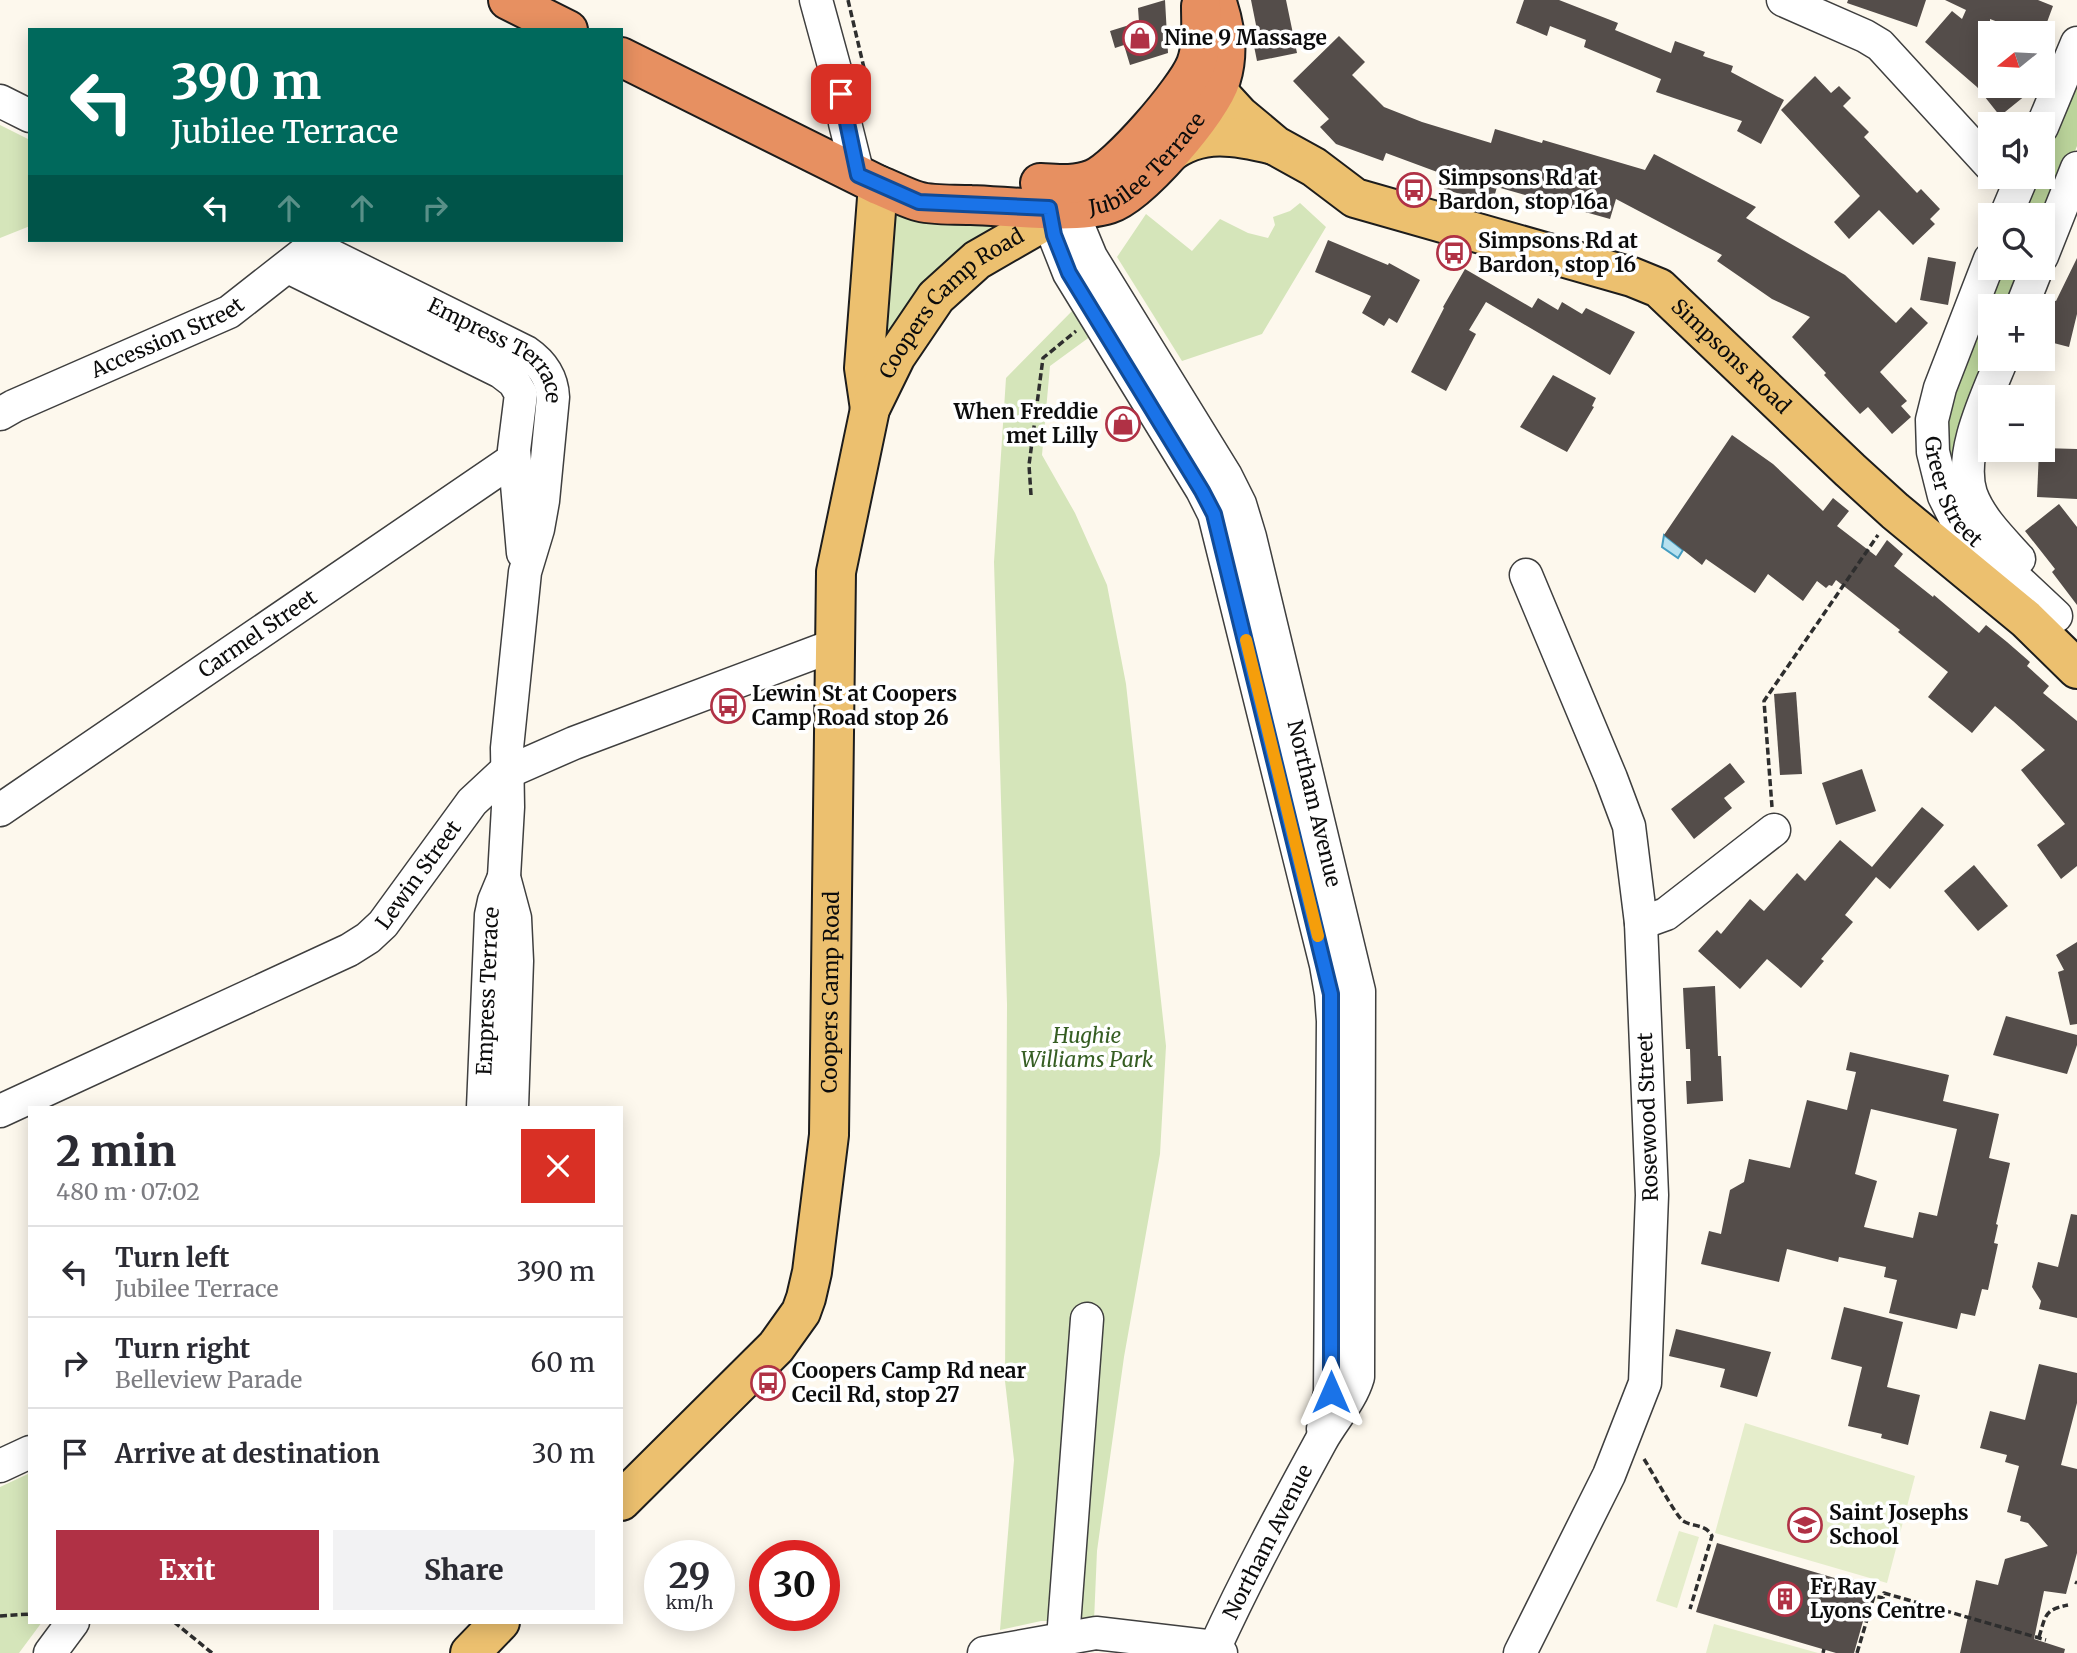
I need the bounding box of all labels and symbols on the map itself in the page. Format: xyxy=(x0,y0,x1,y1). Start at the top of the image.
shop icon: Nine 9 Massage xyxy=(1121,19,1159,57)
north arrow xyxy=(1978,21,2054,98)
place label: Nine 9 Massage xyxy=(1164,24,1327,51)
pin xyxy=(811,64,871,124)
street label: Jubilee Terrace xyxy=(1086,107,1211,221)
place label: Simpsons Rd at Bardon, stop 16a xyxy=(1438,164,1609,215)
bus stop icon: Simpsons Rd at Bardon, stop 16a xyxy=(1395,171,1433,209)
street label: Coopers Camp Road xyxy=(873,222,1029,383)
place label: Simpsons Rd at Bardon, stop 16 xyxy=(1478,227,1639,278)
bus stop icon: Simpsons Rd at Bardon, stop 16 xyxy=(1435,234,1473,272)
street label: Accession Street xyxy=(86,291,249,384)
street label: Empress Terrace xyxy=(423,291,567,404)
street label: Simpsons Road xyxy=(1666,293,1797,420)
place label: When Freddie met Lilly xyxy=(953,398,1099,449)
shop icon: When Freddie met Lilly xyxy=(1104,405,1142,443)
street label: Greer Street xyxy=(1920,436,1988,553)
street label: Carmel Street xyxy=(193,584,322,684)
place label: Lewin St at Coopers Camp Road stop 26 xyxy=(752,680,957,731)
bus stop icon: Lewin St at Coopers Camp Road stop 26 xyxy=(709,687,747,725)
street label: Northam Avenue xyxy=(1281,717,1348,890)
street label: Lewin Street xyxy=(370,815,467,934)
street label: Coopers Camp Road xyxy=(816,891,845,1093)
street label: Empress Terrace xyxy=(470,904,505,1076)
park label: Hughie Williams Park xyxy=(1021,1022,1154,1073)
street label: Rosewood Street xyxy=(1631,1032,1664,1202)
position arrow xyxy=(1294,1355,1368,1429)
place label: Coopers Camp Rd near Cecil Rd, stop 27 xyxy=(792,1357,1026,1408)
bus stop icon: Coopers Camp Rd near Cecil Rd, stop 27 xyxy=(749,1364,787,1402)
street label: Northam Avenue xyxy=(1217,1460,1318,1624)
place label: Saint Josephs School xyxy=(1829,1499,1969,1550)
school or university icon: Saint Josephs School xyxy=(1786,1506,1824,1544)
speed limit sign: 30 xyxy=(749,1540,840,1631)
place label: Fr Ray Lyons Centre xyxy=(1810,1573,1945,1624)
building icon: Fr Ray Lyons Centre xyxy=(1766,1580,1804,1618)

